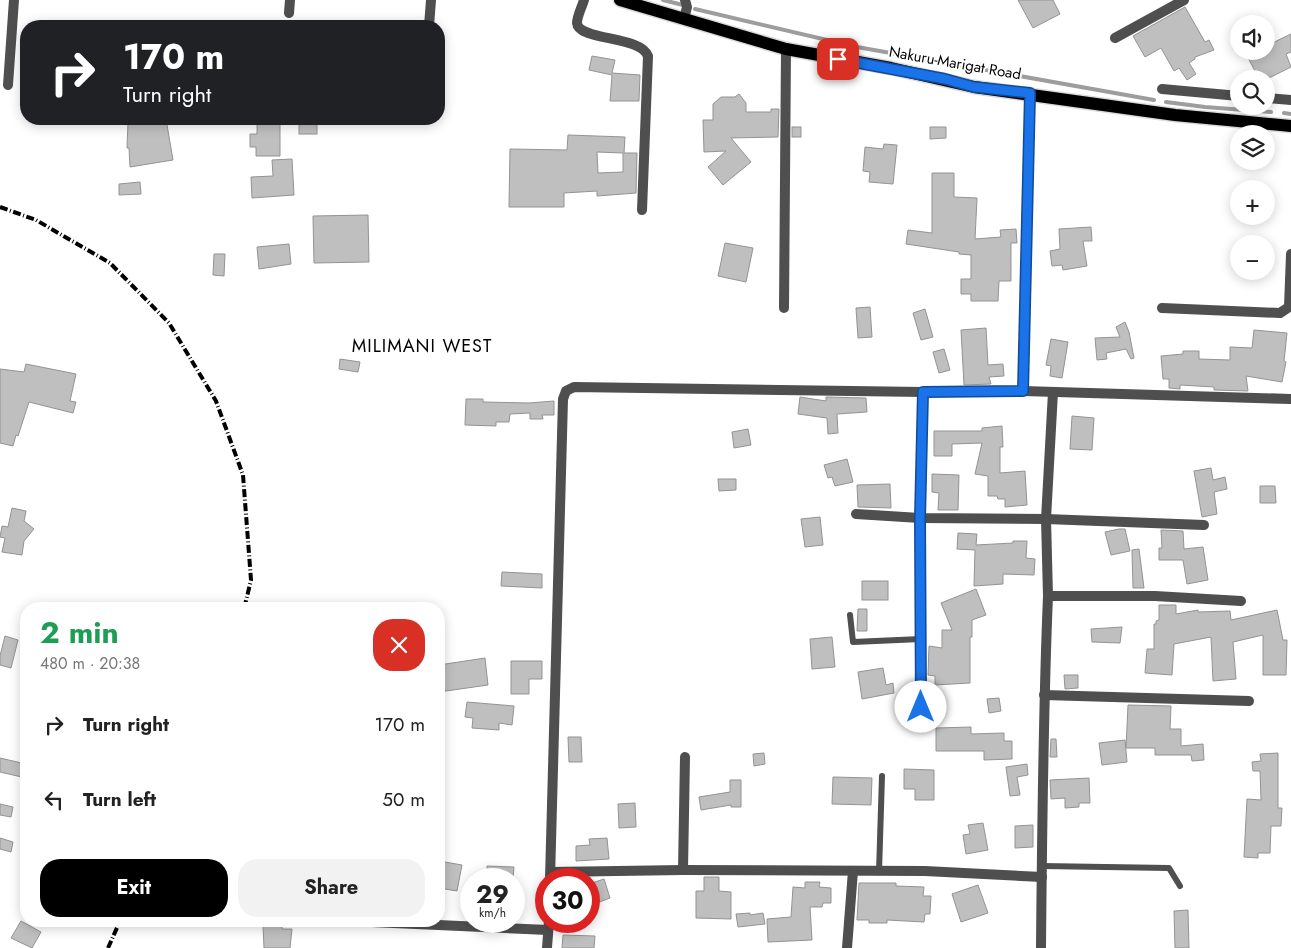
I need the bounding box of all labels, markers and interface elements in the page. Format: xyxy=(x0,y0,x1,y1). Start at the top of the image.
map controls xyxy=(1230,15,1275,280)
button: sound xyxy=(1230,15,1275,60)
text: 170 m xyxy=(123,32,224,82)
pin xyxy=(817,38,859,80)
icon: right xyxy=(40,40,105,105)
street label: Nakuru-Marigat Road xyxy=(887,41,1023,85)
icon: arrive xyxy=(824,45,852,73)
button: search xyxy=(1230,70,1275,115)
text: Turn right xyxy=(123,78,211,110)
button: layers xyxy=(1230,125,1275,170)
button: + xyxy=(1230,180,1275,225)
button: − xyxy=(1230,235,1275,280)
district label: MILIMANI WEST xyxy=(352,333,492,359)
text: 2 min xyxy=(40,611,119,654)
button: close xyxy=(373,619,425,671)
text: 480 m · 20:38 xyxy=(40,652,140,675)
position arrow xyxy=(894,680,946,732)
icon: right xyxy=(40,711,68,739)
text: Turn right xyxy=(83,711,169,738)
text: 170 m xyxy=(375,711,425,738)
icon: left xyxy=(40,786,68,814)
text: Turn left xyxy=(83,786,156,813)
text: 50 m xyxy=(382,786,425,813)
button: Exit xyxy=(40,859,228,917)
button: Share xyxy=(238,859,425,917)
speed limit sign: 30 xyxy=(535,868,600,933)
text: 29 xyxy=(476,876,509,912)
text: km/h xyxy=(479,904,506,922)

